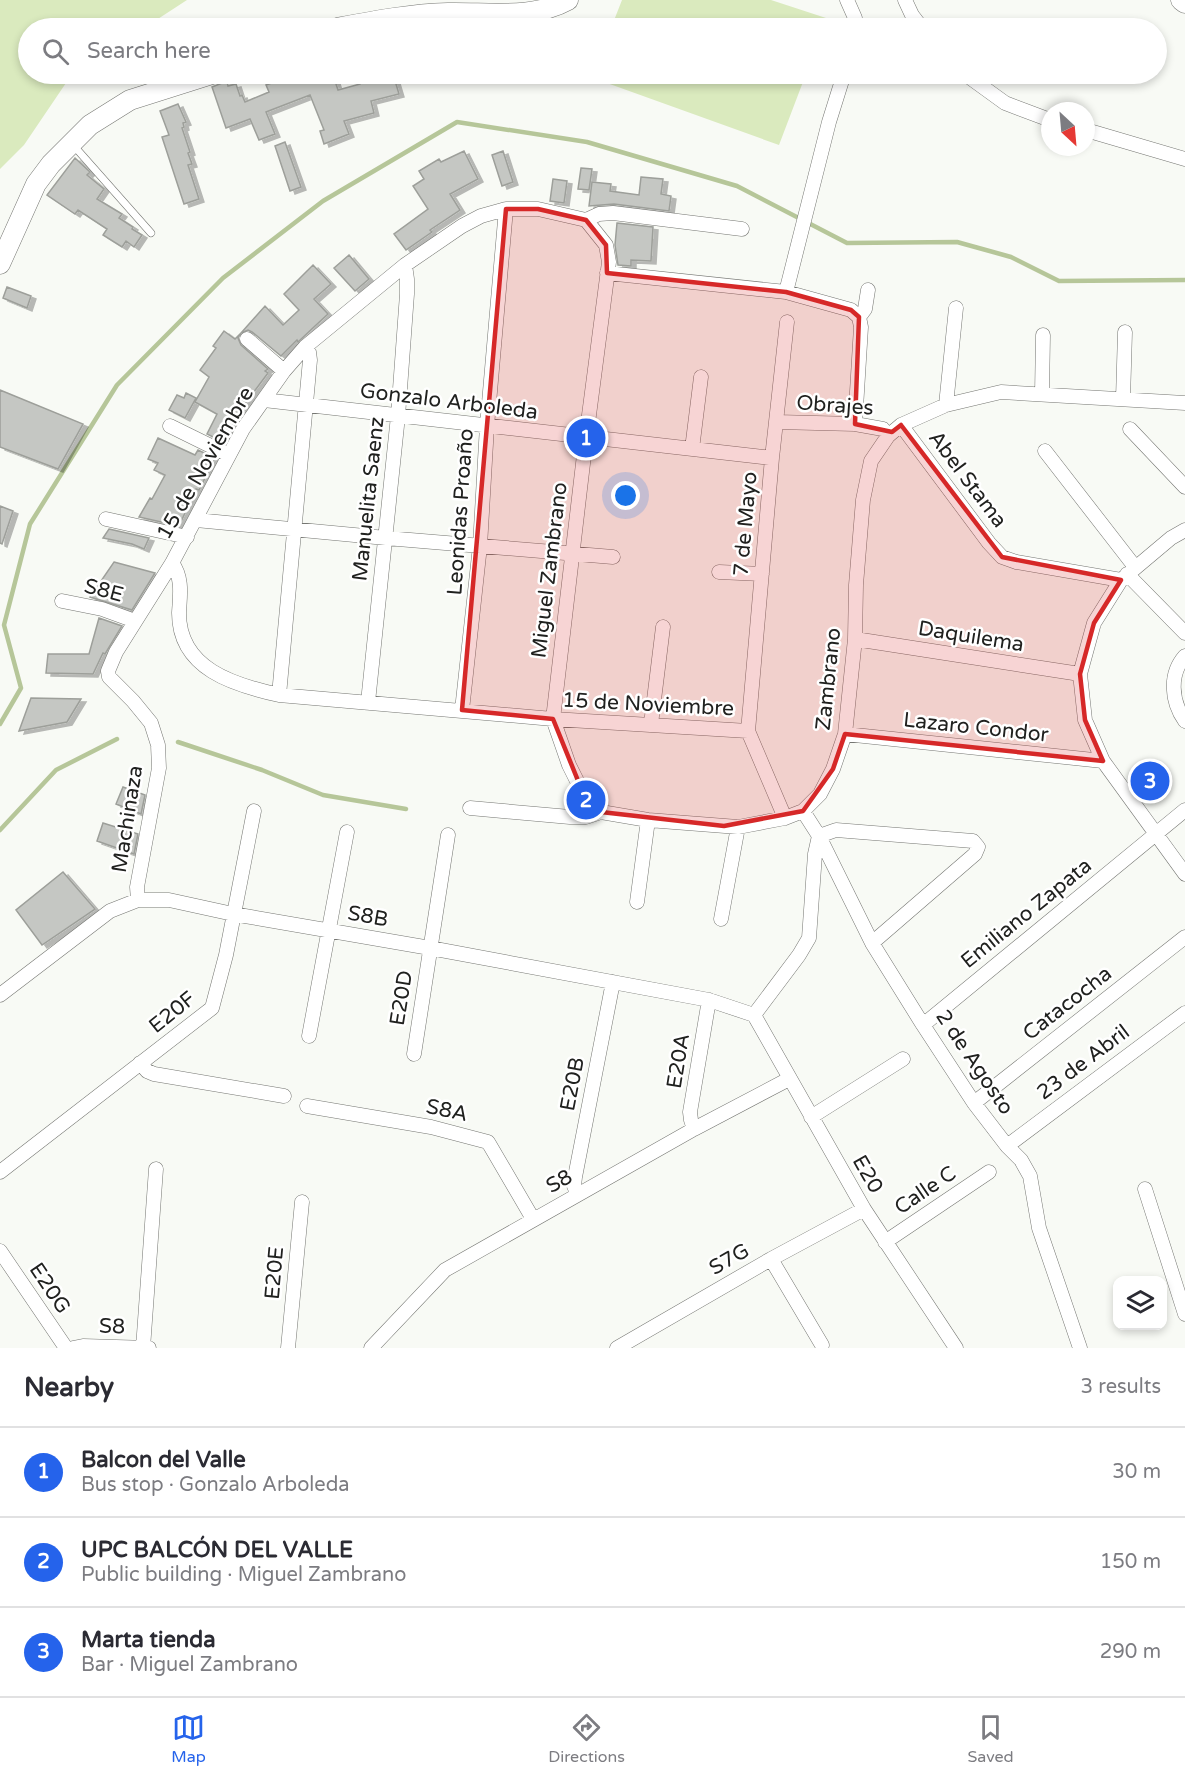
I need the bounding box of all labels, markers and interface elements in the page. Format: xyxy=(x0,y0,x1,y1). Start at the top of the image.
search box xyxy=(18,18,1167,84)
icon: search xyxy=(39,35,72,68)
text: Search here xyxy=(87,38,211,64)
north arrow xyxy=(1041,102,1095,156)
street label: Gonzalo Arboleda xyxy=(359,378,539,425)
street label: 15 de Noviembre xyxy=(152,382,259,544)
street label: Obrajes xyxy=(796,390,874,421)
street label: Manuelita Saenz xyxy=(347,416,390,582)
pin: 1 xyxy=(566,416,606,460)
street label: Abel Stama xyxy=(923,426,1012,533)
street label: Leonidas Proaño xyxy=(442,428,479,596)
street label: 7 de Mayo xyxy=(728,471,763,577)
street label: Miguel Zambrano xyxy=(526,481,573,659)
your location xyxy=(611,481,640,510)
street label: S8E xyxy=(82,573,126,608)
street label: Daquilema xyxy=(916,616,1026,657)
street label: Zambrano xyxy=(811,626,846,732)
street label: 15 de Noviembre xyxy=(561,688,735,721)
street label: Lazaro Condor xyxy=(902,707,1050,748)
pin: 3 xyxy=(1130,758,1170,804)
street label: Machinaza xyxy=(107,764,148,874)
pin: 2 xyxy=(566,778,606,822)
street label: Emiliano Zapata xyxy=(956,853,1097,974)
street label: S8B xyxy=(346,901,390,932)
street label: Catacocha xyxy=(1018,961,1117,1046)
street label: E20D xyxy=(385,969,418,1027)
street label: E20F xyxy=(144,986,201,1039)
street label: 2 de Agosto xyxy=(930,1005,1019,1120)
street label: 23 de Abril xyxy=(1032,1019,1135,1105)
street label: E20A xyxy=(662,1032,695,1090)
street label: E20B xyxy=(555,1055,590,1113)
street label: S8A xyxy=(424,1094,470,1127)
street label: E20 xyxy=(847,1151,888,1198)
street label: Calle C xyxy=(890,1161,961,1220)
street label: S8 xyxy=(542,1164,577,1199)
street label: S7G xyxy=(705,1238,754,1281)
street label: E20E xyxy=(260,1245,289,1301)
street label: E20G xyxy=(24,1258,76,1318)
map controls xyxy=(1113,1276,1167,1330)
button: layers xyxy=(1113,1276,1167,1330)
street label: S8 xyxy=(98,1314,125,1339)
text: Nearby xyxy=(24,1372,114,1403)
text: 3 results xyxy=(1081,1375,1161,1399)
text: Balcon del Valle xyxy=(81,1447,246,1473)
text: 1 xyxy=(37,1460,50,1484)
text: 30 m xyxy=(1112,1460,1161,1484)
text: Bus stop · Gonzalo Arboleda xyxy=(81,1473,350,1497)
text: UPC BALCÓN DEL VALLE xyxy=(81,1537,353,1563)
text: 2 xyxy=(37,1550,50,1574)
text: 150 m xyxy=(1100,1550,1161,1574)
text: Public building · Miguel Zambrano xyxy=(81,1563,406,1587)
text: Marta tienda xyxy=(81,1627,216,1653)
text: 3 xyxy=(37,1640,50,1664)
text: 290 m xyxy=(1100,1640,1161,1664)
text: Bar · Miguel Zambrano xyxy=(81,1653,298,1677)
tab: Map xyxy=(171,1711,206,1767)
tab: Directions xyxy=(548,1711,625,1767)
tab: Saved xyxy=(967,1711,1014,1767)

